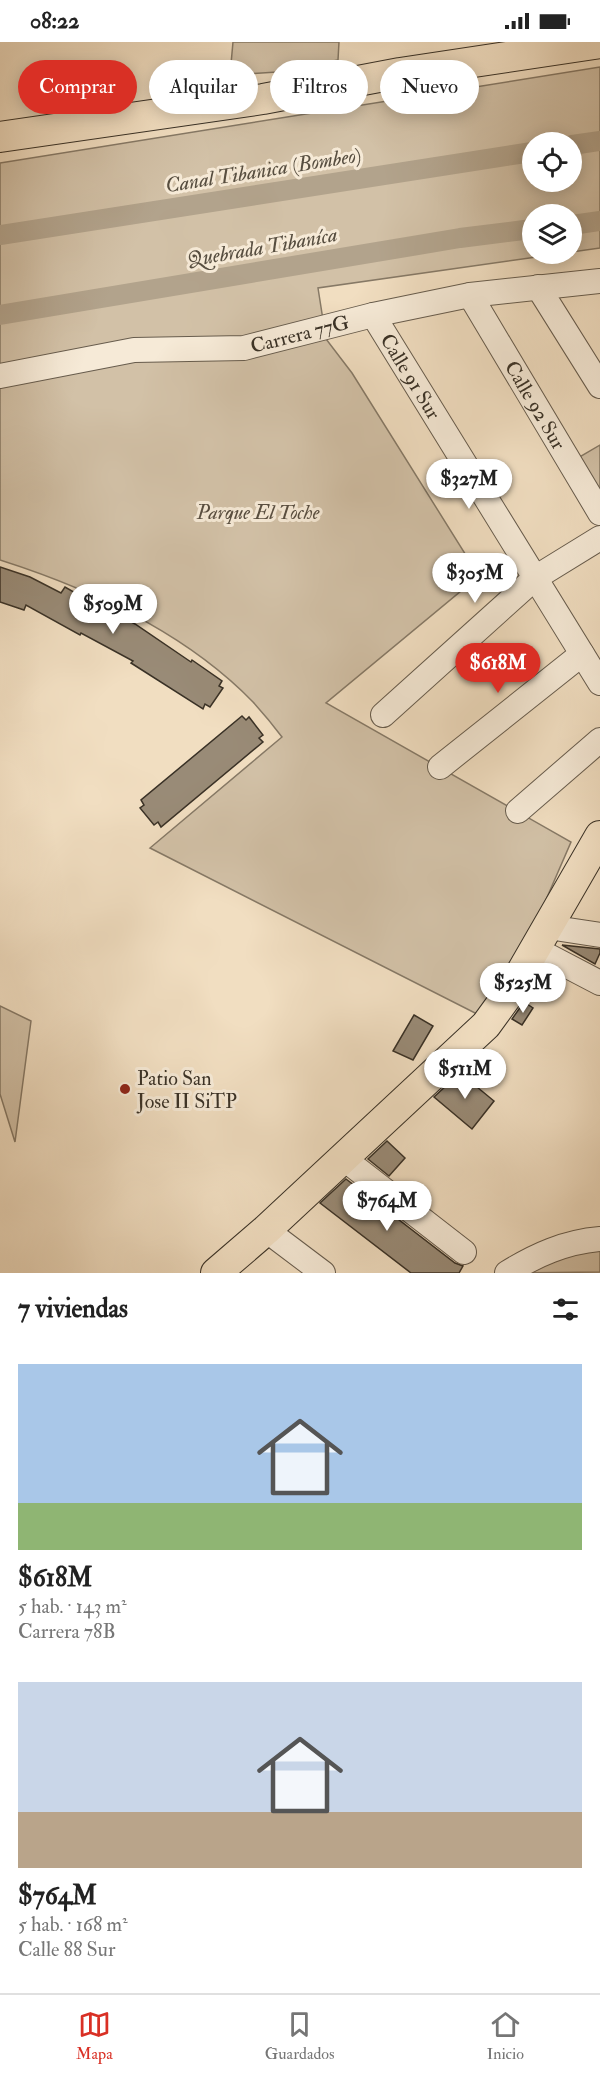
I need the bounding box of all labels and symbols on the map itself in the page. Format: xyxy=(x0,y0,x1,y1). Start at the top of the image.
water label: Canal Tibanica (Bombeo) xyxy=(163,142,363,199)
water label: Quebrada Tibaníca xyxy=(185,221,340,274)
street label: Carrera 77G xyxy=(248,310,352,359)
street label: Calle 91 Sur xyxy=(375,329,446,424)
street label: Calle 92 Sur xyxy=(499,356,572,455)
pin: $327M xyxy=(427,459,511,510)
park label: Parque El Toche xyxy=(196,500,320,525)
pin: $305M xyxy=(433,553,517,604)
pin: $509M xyxy=(71,584,155,635)
pin: $618M xyxy=(456,643,540,694)
pin: $525M xyxy=(481,963,565,1014)
pin: $511M xyxy=(423,1049,507,1100)
place label: Patio San Jose II SiTP xyxy=(136,1066,237,1114)
marker: Patio San Jose II SiTP xyxy=(118,1082,132,1096)
pin: $764M xyxy=(345,1181,429,1232)

